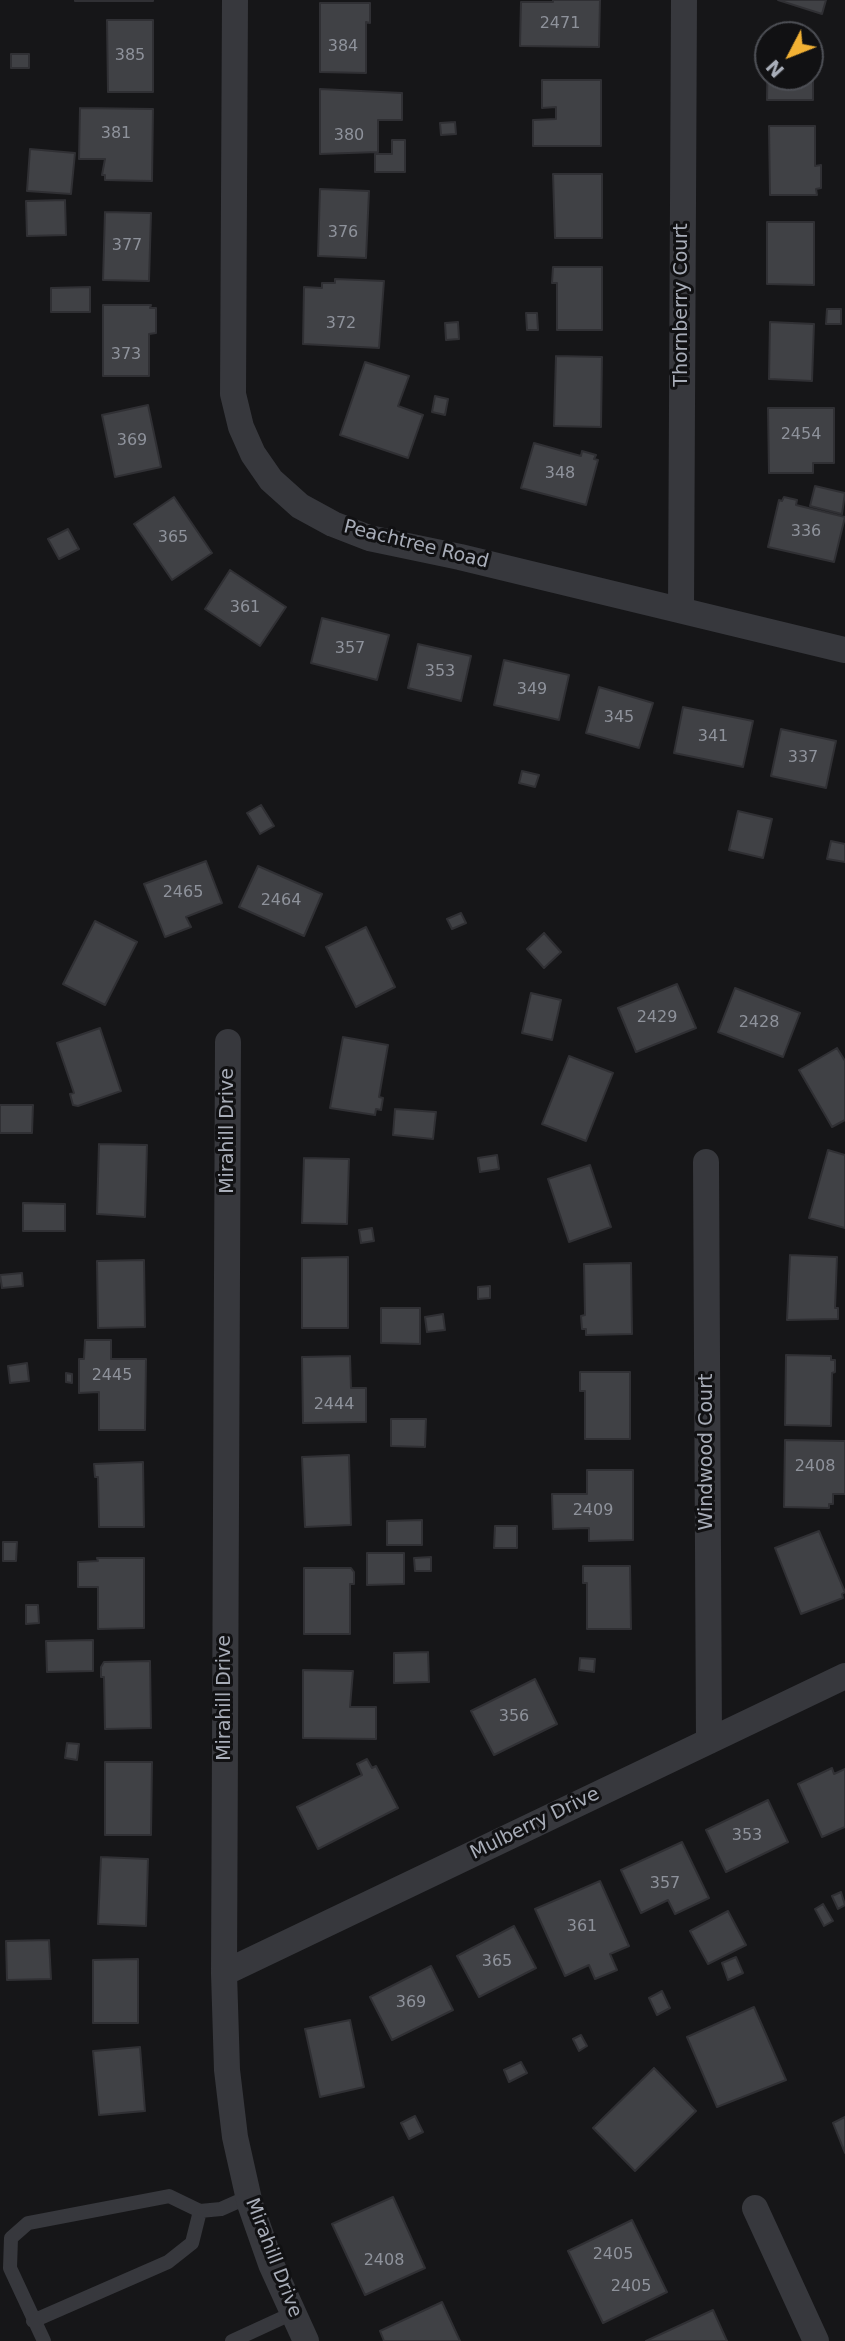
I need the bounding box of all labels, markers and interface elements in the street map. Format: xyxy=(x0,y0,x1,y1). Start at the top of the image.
house number: 2471 xyxy=(540,14,580,34)
north arrow xyxy=(754,21,824,91)
house number: 384 xyxy=(328,37,358,57)
house number: 385 xyxy=(115,46,145,66)
text: N xyxy=(761,55,788,82)
house number: 381 xyxy=(101,124,131,144)
house number: 380 xyxy=(334,126,364,146)
house number: 376 xyxy=(328,223,358,243)
street label: Thornberry Court xyxy=(671,223,693,387)
house number: 377 xyxy=(112,236,142,256)
house number: 372 xyxy=(326,314,356,334)
house number: 373 xyxy=(111,345,141,365)
house number: 2454 xyxy=(781,425,821,445)
house number: 369 xyxy=(117,431,147,451)
house number: 348 xyxy=(545,464,575,484)
street label: Peachtree Road xyxy=(341,516,491,574)
house number: 336 xyxy=(791,522,821,542)
house number: 365 xyxy=(158,528,188,548)
house number: 361 xyxy=(230,598,260,618)
house number: 357 xyxy=(335,639,365,659)
house number: 353 xyxy=(425,662,455,682)
house number: 349 xyxy=(517,680,547,700)
house number: 345 xyxy=(604,708,634,728)
house number: 341 xyxy=(698,727,728,747)
house number: 337 xyxy=(788,748,818,768)
house number: 2465 xyxy=(163,883,203,903)
house number: 2464 xyxy=(261,891,301,911)
house number: 2429 xyxy=(637,1008,677,1028)
house number: 2428 xyxy=(739,1013,779,1033)
street label: Mirahill Drive xyxy=(217,1068,239,1194)
house number: 2445 xyxy=(92,1366,132,1386)
street label: Windwood Court xyxy=(696,1374,718,1530)
house number: 2444 xyxy=(314,1395,354,1415)
house number: 2408 xyxy=(795,1457,835,1477)
house number: 2409 xyxy=(573,1501,613,1521)
street label: Mirahill Drive xyxy=(214,1635,236,1761)
house number: 356 xyxy=(499,1707,529,1727)
street label: Mulberry Drive xyxy=(467,1783,603,1865)
house number: 353 xyxy=(732,1826,762,1846)
house number: 357 xyxy=(650,1874,680,1894)
house number: 361 xyxy=(567,1917,597,1937)
house number: 365 xyxy=(482,1952,512,1972)
house number: 369 xyxy=(396,1993,426,2013)
street label: Mirahill Drive xyxy=(240,2195,306,2321)
house number: 2405 xyxy=(593,2245,633,2265)
house number: 2408 xyxy=(364,2251,404,2271)
house number: 2405 xyxy=(611,2277,651,2297)

